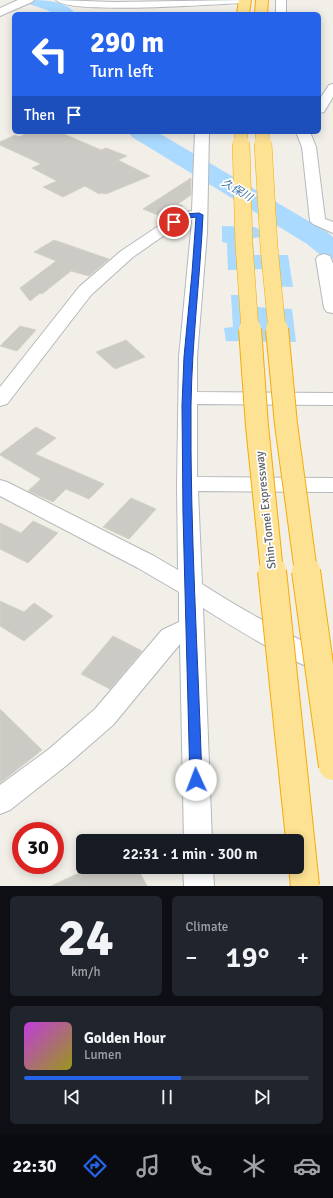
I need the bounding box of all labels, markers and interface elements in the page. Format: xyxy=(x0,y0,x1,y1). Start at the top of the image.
text: 290 m xyxy=(90,26,164,60)
icon: left xyxy=(24,28,76,80)
text: Turn left xyxy=(90,60,153,82)
icon: arrive xyxy=(63,104,85,126)
text: Then xyxy=(24,106,55,124)
water label: 久保川 xyxy=(220,176,255,205)
pin xyxy=(157,205,191,239)
icon: arrive xyxy=(163,211,185,233)
street label: Shin-Tomei Expressway xyxy=(252,450,280,570)
position arrow xyxy=(175,759,217,801)
speed limit sign: 30 xyxy=(12,822,64,874)
text: 22:31 · 1 min · 300 m xyxy=(123,845,257,863)
text: 24 xyxy=(58,906,114,970)
text: Climate xyxy=(186,919,228,935)
text: 19° xyxy=(225,939,269,976)
text: − xyxy=(186,944,197,971)
text: + xyxy=(297,944,309,971)
text: km/h xyxy=(71,964,100,980)
text: Golden Hour xyxy=(84,1029,166,1047)
text: Lumen xyxy=(84,1047,122,1063)
icon: previous xyxy=(61,1086,83,1108)
icon: pause xyxy=(156,1086,178,1108)
icon: next xyxy=(251,1086,273,1108)
icon: directions xyxy=(81,1152,109,1180)
icon: music xyxy=(134,1152,162,1180)
icon: phone xyxy=(187,1152,215,1180)
icon: climate xyxy=(240,1152,268,1180)
icon: car xyxy=(293,1152,321,1180)
text: 22:30 xyxy=(12,1155,57,1177)

